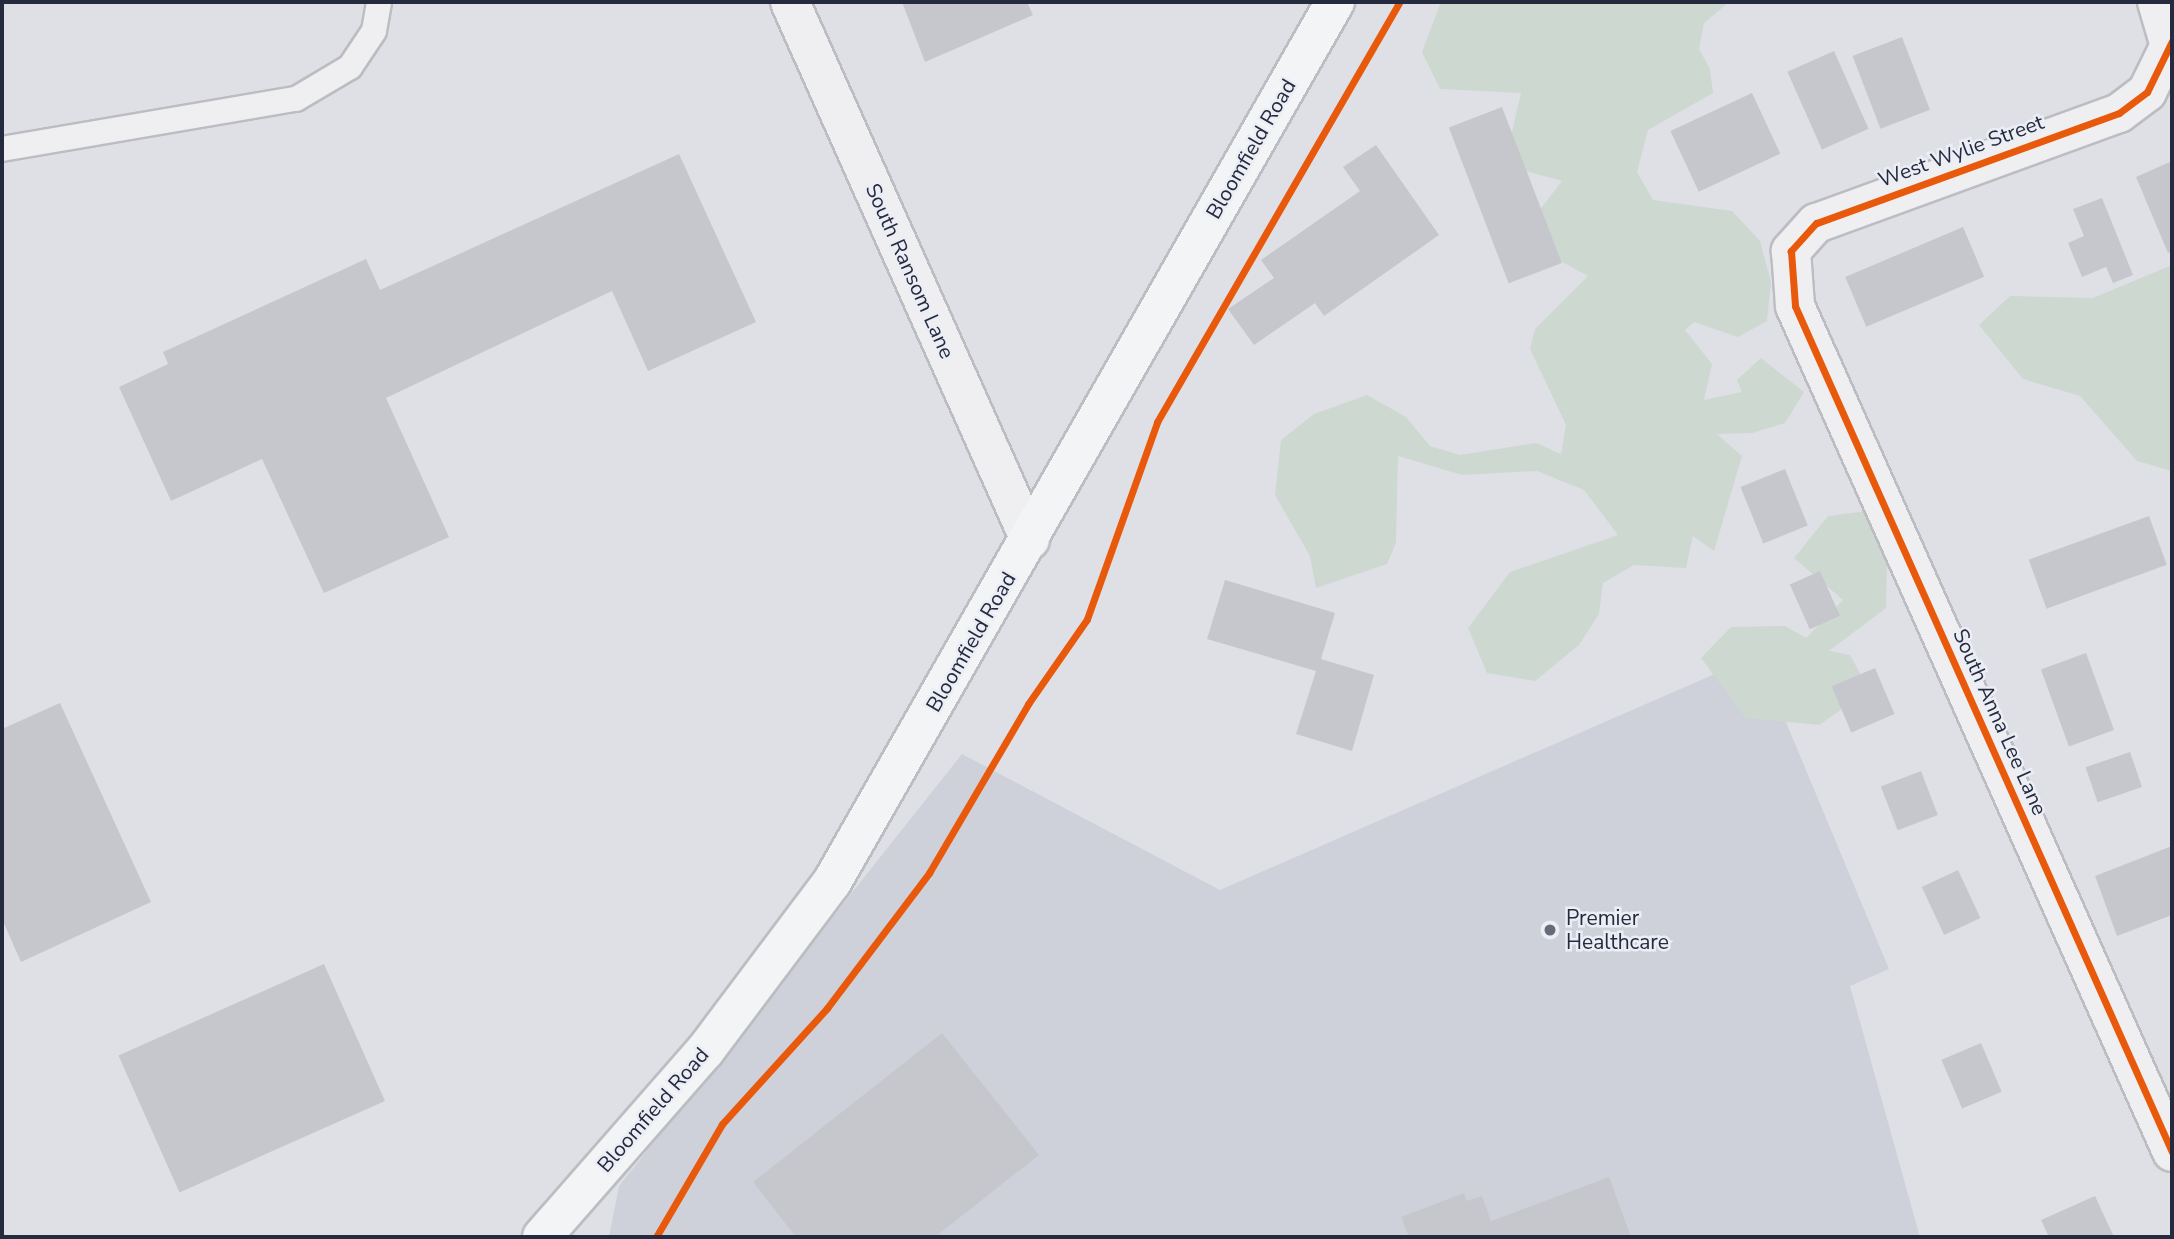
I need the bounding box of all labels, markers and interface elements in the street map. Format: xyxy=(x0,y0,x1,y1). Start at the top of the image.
street label: Bloomfield Road xyxy=(1201,75,1301,223)
street label: West Wylie Street xyxy=(1875,109,2047,193)
street label: South Ransom Lane xyxy=(860,180,960,362)
street label: Bloomfield Road xyxy=(921,568,1021,716)
street label: South Anna Lee Lane xyxy=(1948,625,2052,819)
place label: Premier Healthcare xyxy=(1566,905,1669,955)
marker: Premier Healthcare xyxy=(1540,920,1560,940)
street label: Bloomfield Road xyxy=(592,1042,714,1178)

